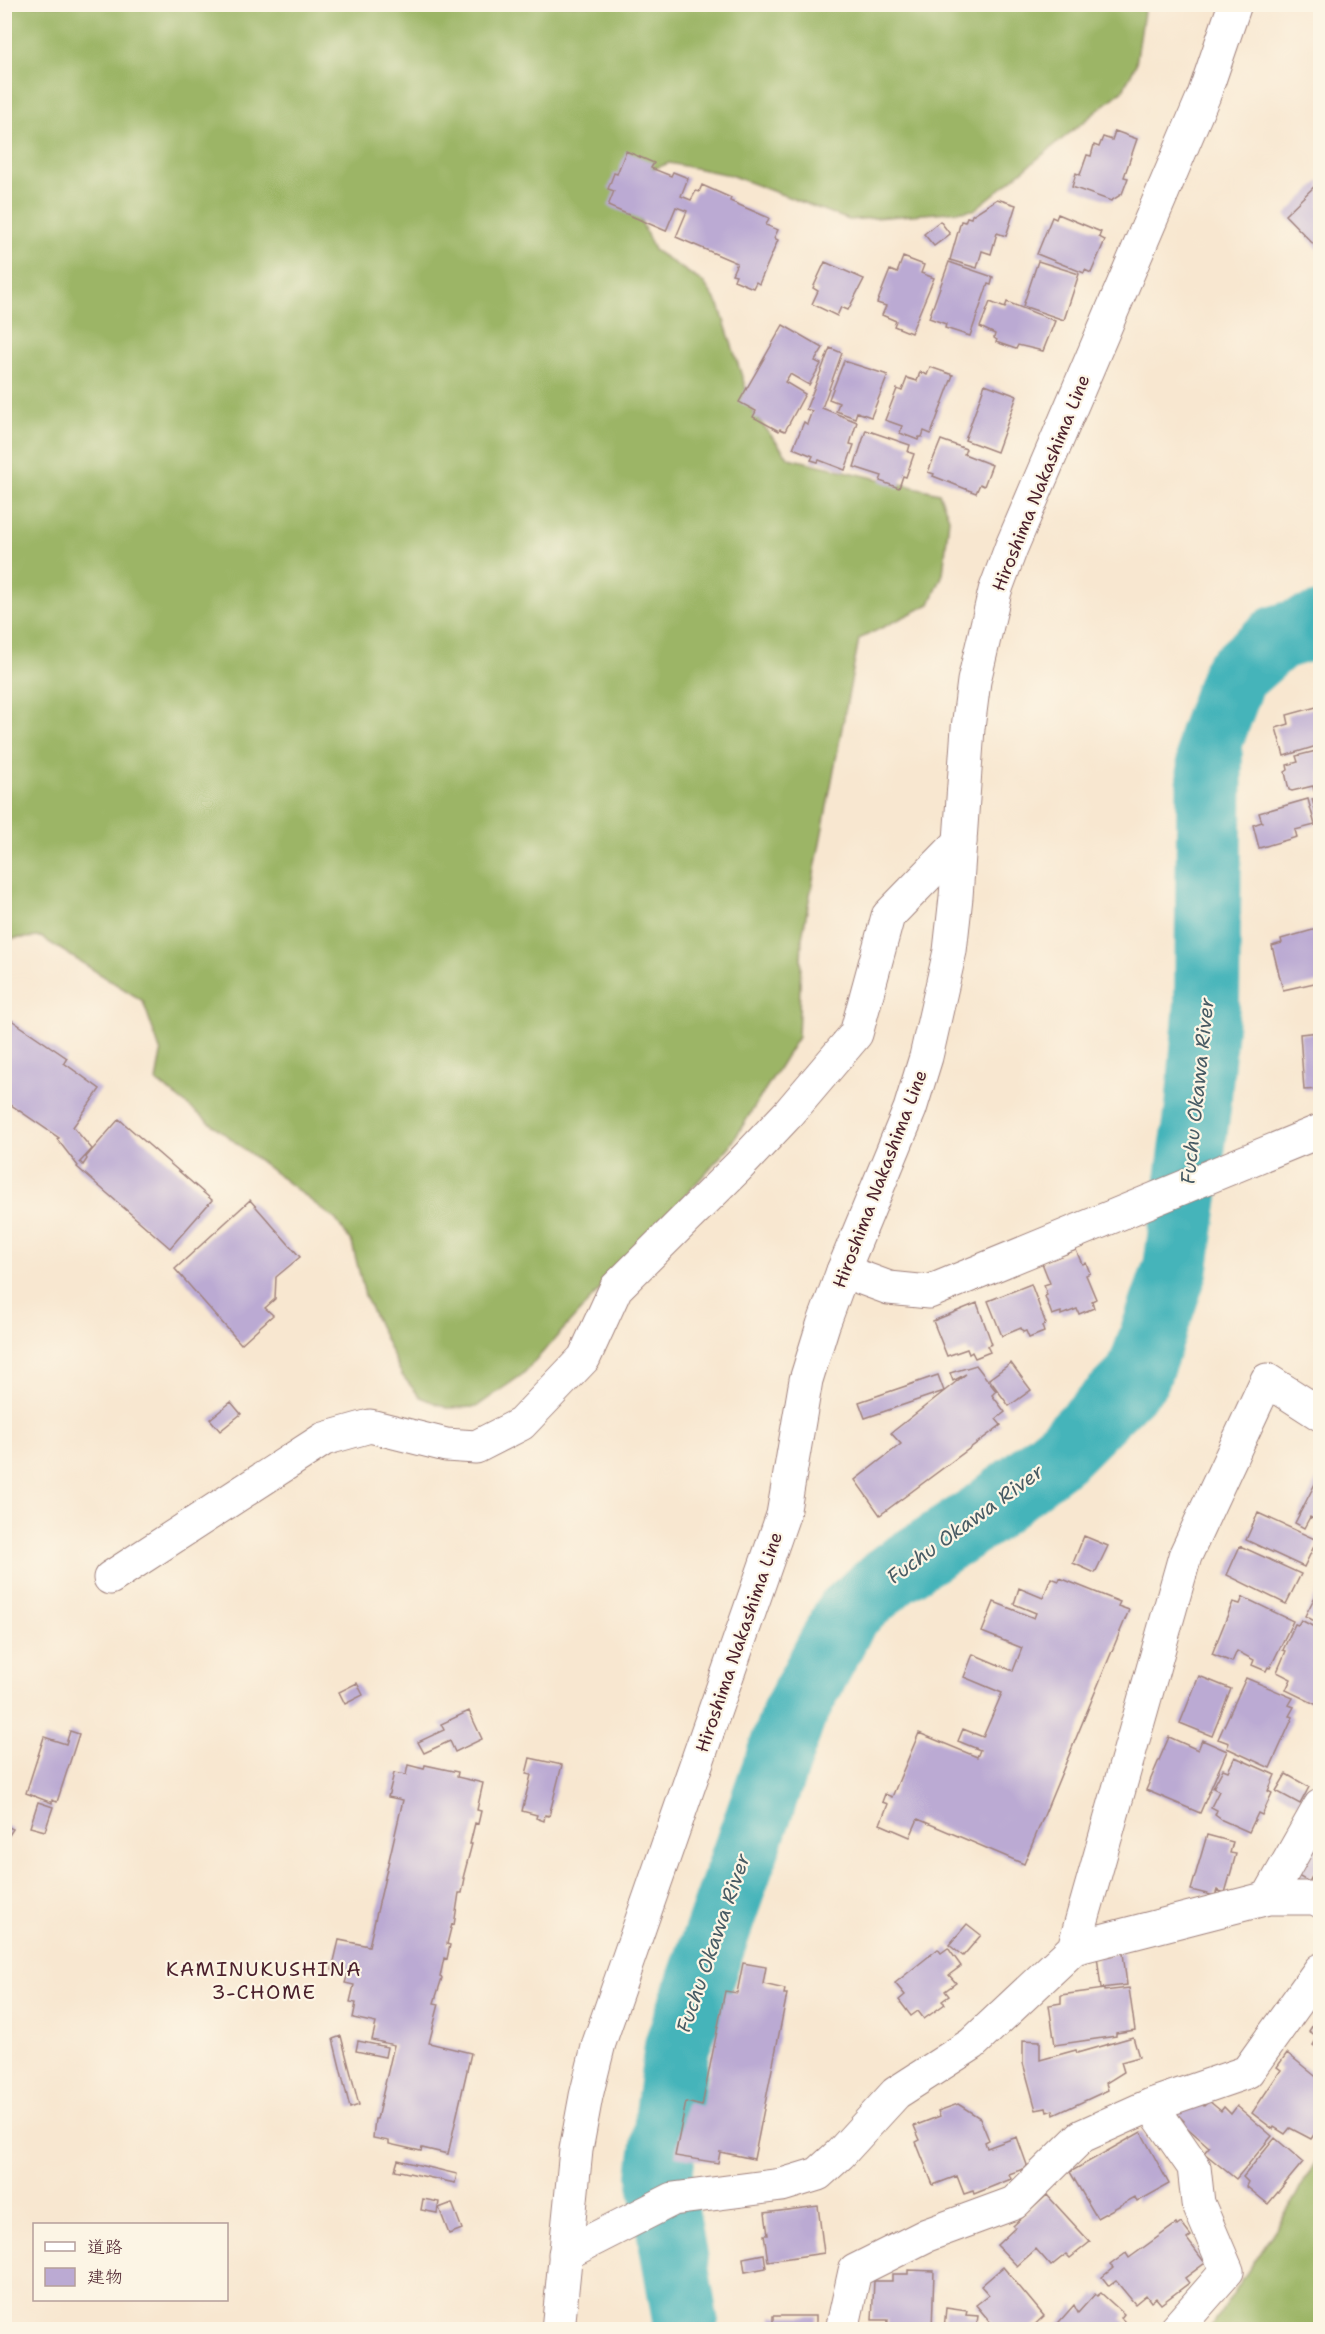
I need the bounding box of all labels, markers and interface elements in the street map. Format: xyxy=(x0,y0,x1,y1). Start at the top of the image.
street label: Hiroshima Nakashima Line xyxy=(987,371,1095,595)
water label: Fuchu Okawa River xyxy=(1174,996,1220,1186)
street label: Hiroshima Nakashima Line xyxy=(827,1067,933,1291)
water label: Fuchu Okawa River xyxy=(881,1458,1049,1590)
street label: Hiroshima Nakashima Line xyxy=(690,1529,788,1755)
water label: Fuchu Okawa River xyxy=(670,1850,756,2036)
district label: KAMINUKUSHINA 3-CHOME xyxy=(166,1956,362,2005)
legend xyxy=(33,2223,228,2301)
text: 道路 xyxy=(87,2235,123,2259)
text: 建物 xyxy=(87,2265,123,2289)

